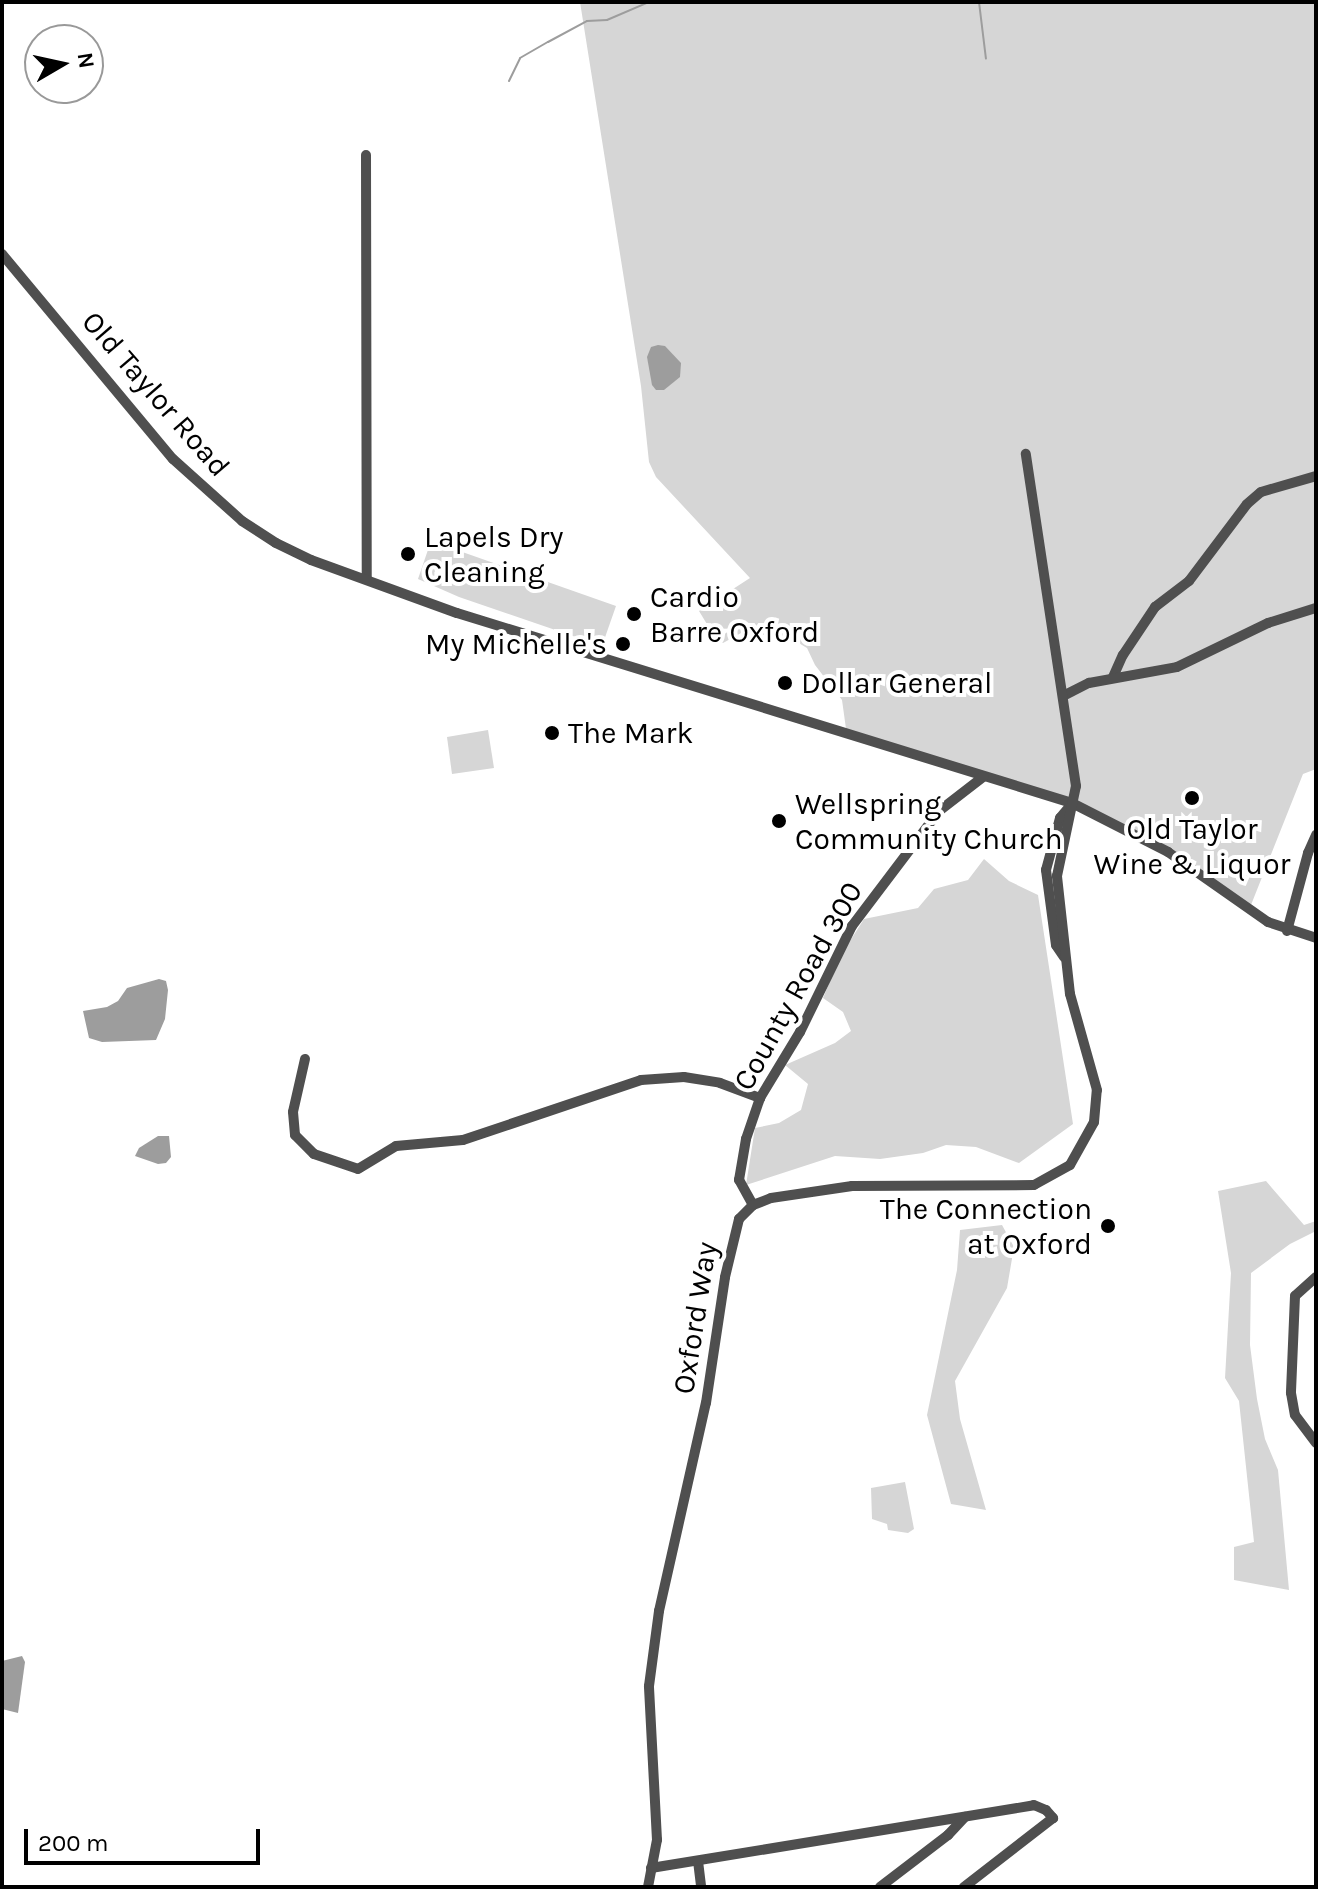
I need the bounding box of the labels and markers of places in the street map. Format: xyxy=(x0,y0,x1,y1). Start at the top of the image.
place label: Lapels Dry Cleaning xyxy=(424,519,563,590)
marker: Lapels Dry Cleaning xyxy=(399,545,417,563)
place label: Cardio Barre Oxford xyxy=(650,579,819,650)
marker: Cardio Barre Oxford xyxy=(625,605,643,623)
place label: My Michelle's xyxy=(425,626,607,662)
marker: My Michelle's xyxy=(614,635,632,653)
place label: Dollar General xyxy=(801,665,992,701)
marker: Dollar General xyxy=(776,674,794,692)
place label: The Mark xyxy=(568,715,693,751)
marker: The Mark xyxy=(543,724,561,742)
place label: Wellspring Community Church xyxy=(795,786,1063,856)
marker: Old Taylor Wine & Liquor xyxy=(1183,789,1201,807)
place label: Old Taylor Wine & Liquor xyxy=(1094,811,1290,882)
marker: Wellspring Community Church xyxy=(770,812,788,830)
place label: The Connection at Oxford xyxy=(880,1191,1092,1262)
marker: The Connection at Oxford xyxy=(1099,1217,1117,1235)

